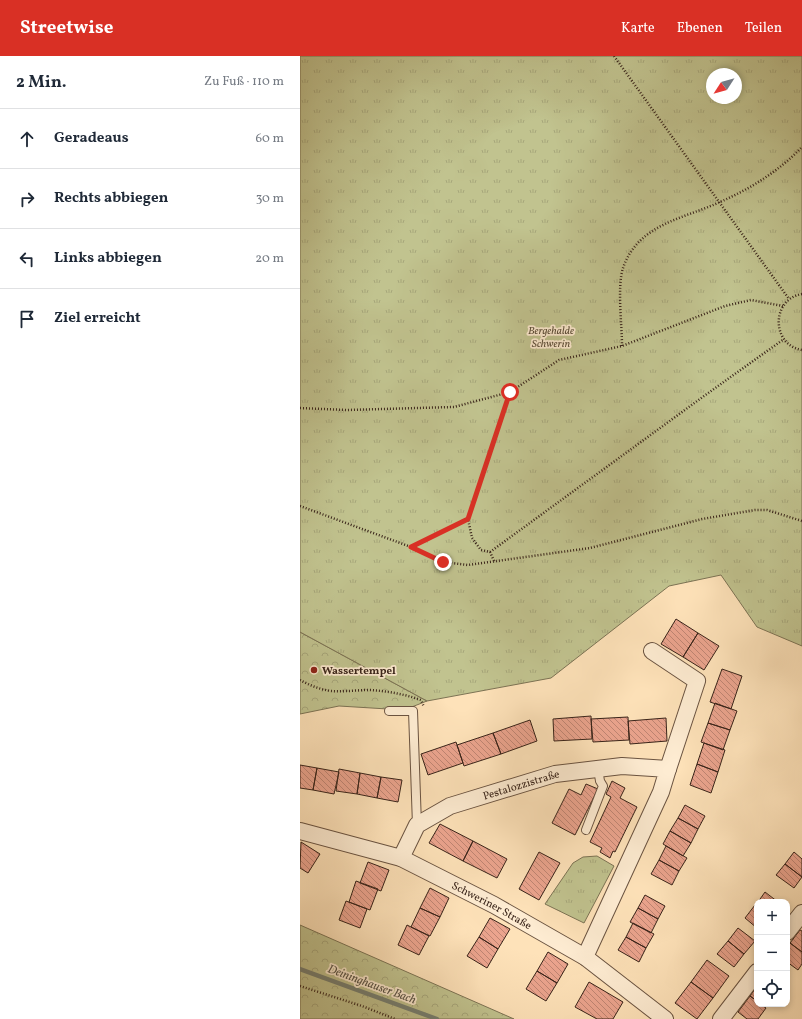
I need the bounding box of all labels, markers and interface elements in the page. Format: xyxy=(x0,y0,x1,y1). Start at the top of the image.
text: Streetwise xyxy=(20,15,113,41)
text: Karte xyxy=(621,19,655,38)
text: Ebenen xyxy=(677,19,723,38)
text: Teilen xyxy=(745,19,782,38)
north arrow xyxy=(706,68,742,104)
text: 2 Min. xyxy=(16,71,67,94)
text: Zu Fuß · 110 m xyxy=(204,73,284,91)
icon: ahead xyxy=(16,128,38,150)
text: Geradeaus xyxy=(54,128,129,149)
text: 60 m xyxy=(256,130,284,148)
icon: right xyxy=(16,188,38,210)
text: Rechts abbiegen xyxy=(54,188,169,209)
text: 30 m xyxy=(256,190,284,208)
icon: left xyxy=(16,248,38,270)
text: Links abbiegen xyxy=(54,248,162,269)
text: 20 m xyxy=(255,250,284,268)
icon: arrive xyxy=(16,308,38,330)
text: Ziel erreicht xyxy=(54,308,141,329)
park label: Bergehalde Schwerin xyxy=(528,324,574,352)
route start xyxy=(501,383,519,401)
route end xyxy=(434,553,452,571)
place label: Wassertempel xyxy=(322,664,396,679)
marker: Wassertempel xyxy=(309,665,319,675)
street label: Pestalozzistraße xyxy=(481,768,560,805)
street label: Schweriner Straße xyxy=(449,879,534,934)
map controls xyxy=(754,899,790,1007)
button: + xyxy=(754,899,790,935)
button: − xyxy=(754,935,790,971)
water label: Deininghauser Bach xyxy=(325,962,418,1008)
button: locate xyxy=(754,971,790,1007)

